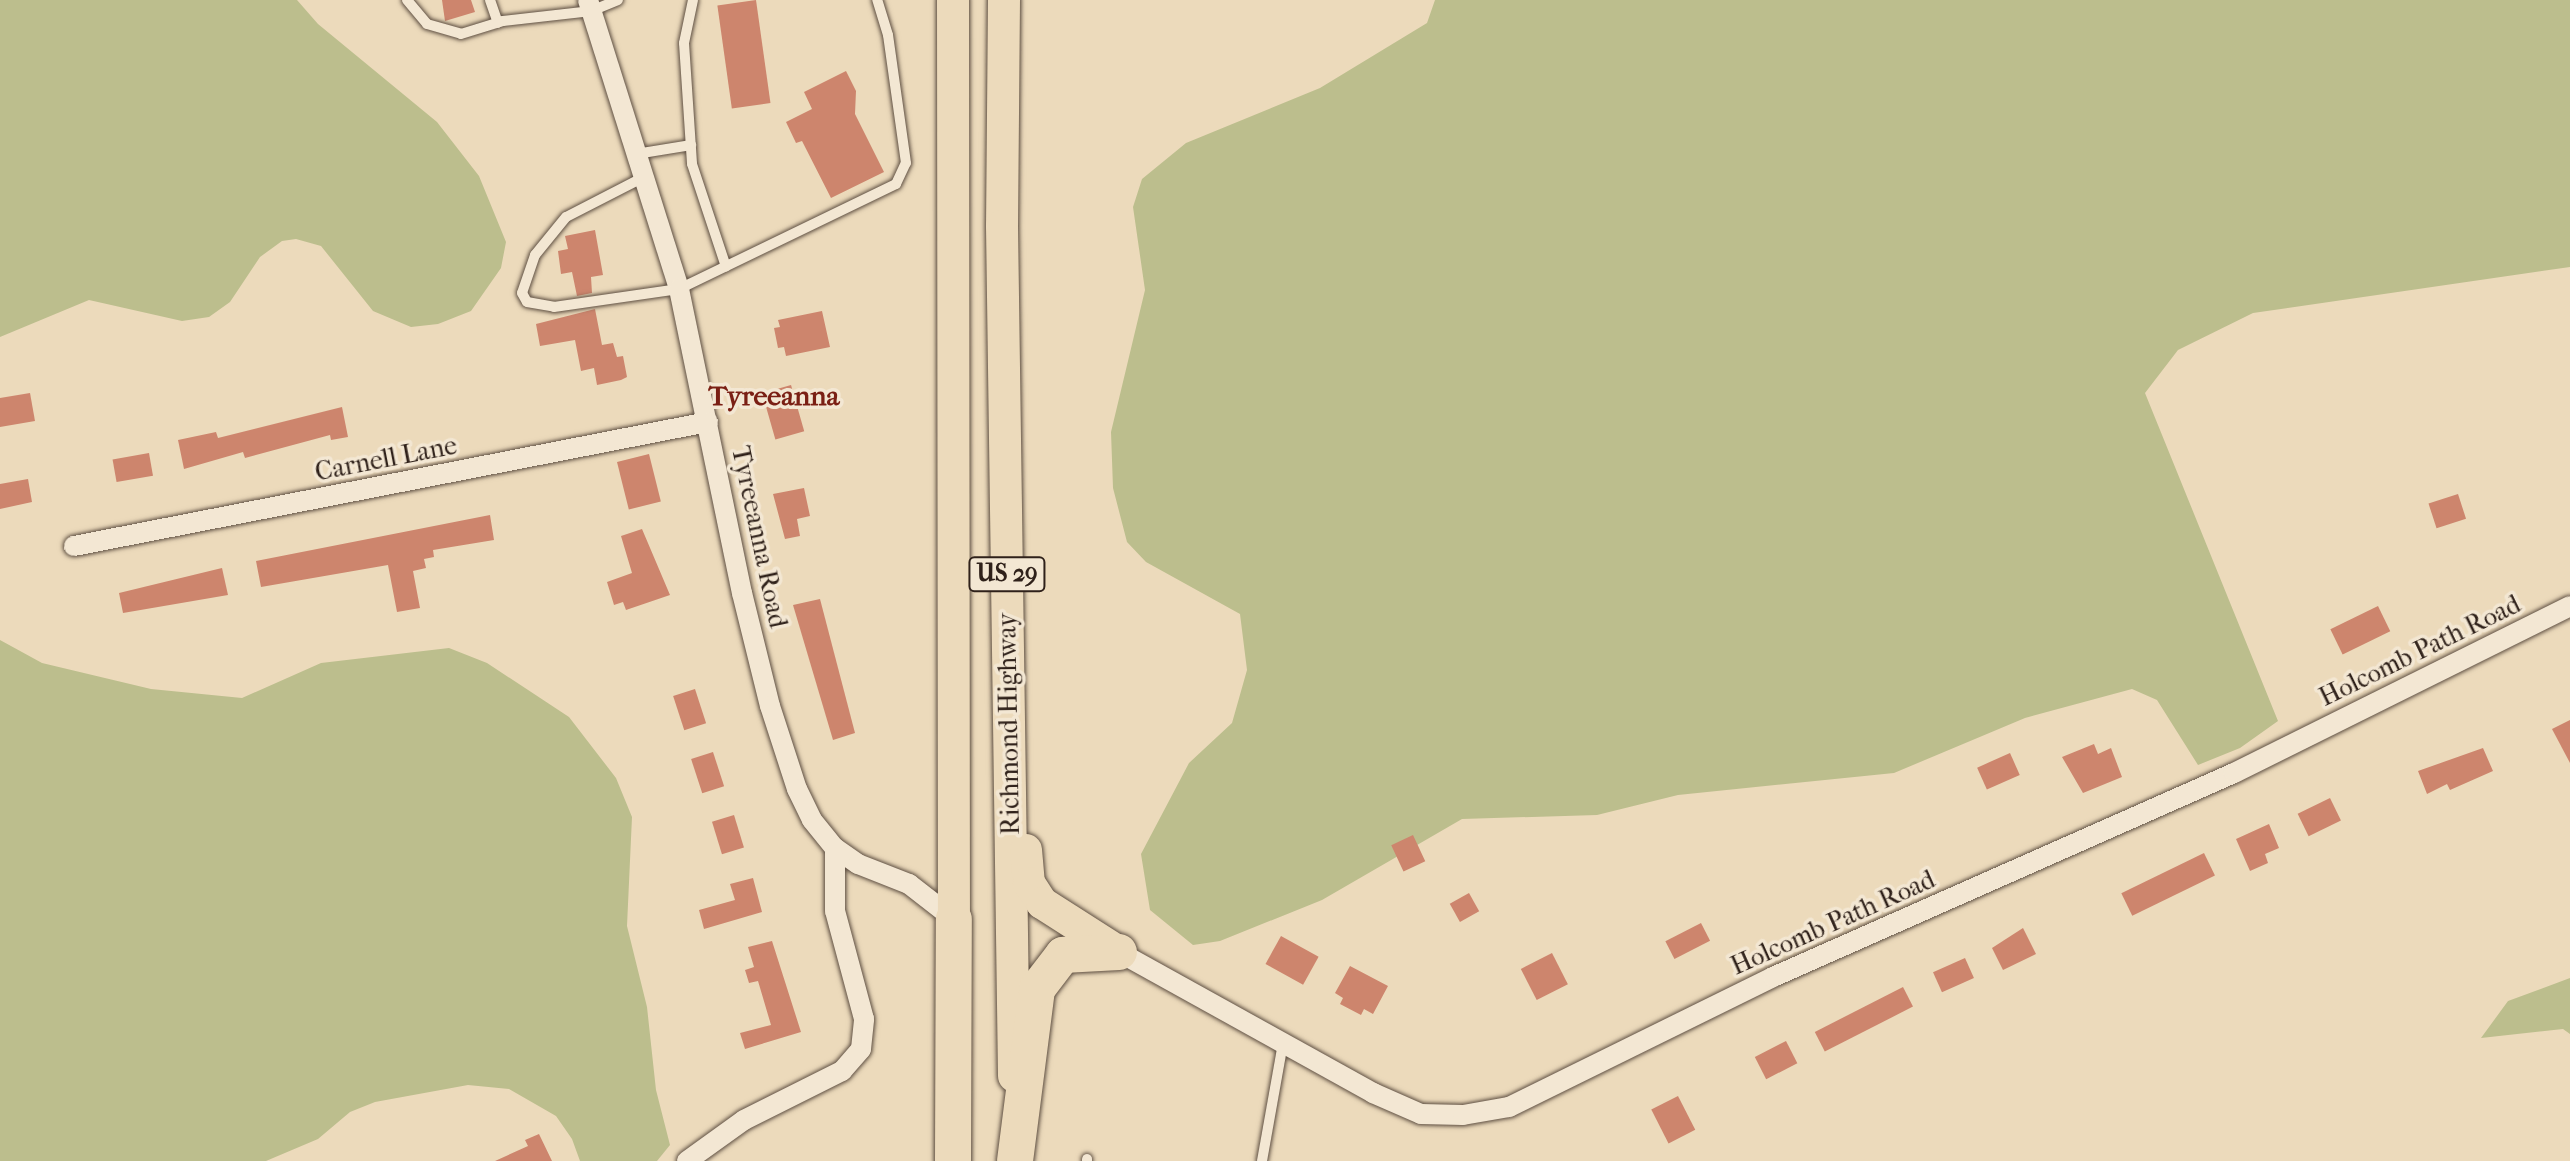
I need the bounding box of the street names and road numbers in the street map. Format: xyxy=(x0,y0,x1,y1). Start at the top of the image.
street label: Carnell Lane xyxy=(312,430,460,488)
street label: Tyreeanna Road xyxy=(724,443,794,631)
road number: US 29 xyxy=(967,554,1047,594)
street label: Holcomb Path Road xyxy=(2314,589,2526,713)
street label: Richmond Highway xyxy=(991,613,1027,835)
street label: Holcomb Path Road xyxy=(1726,864,1940,982)

